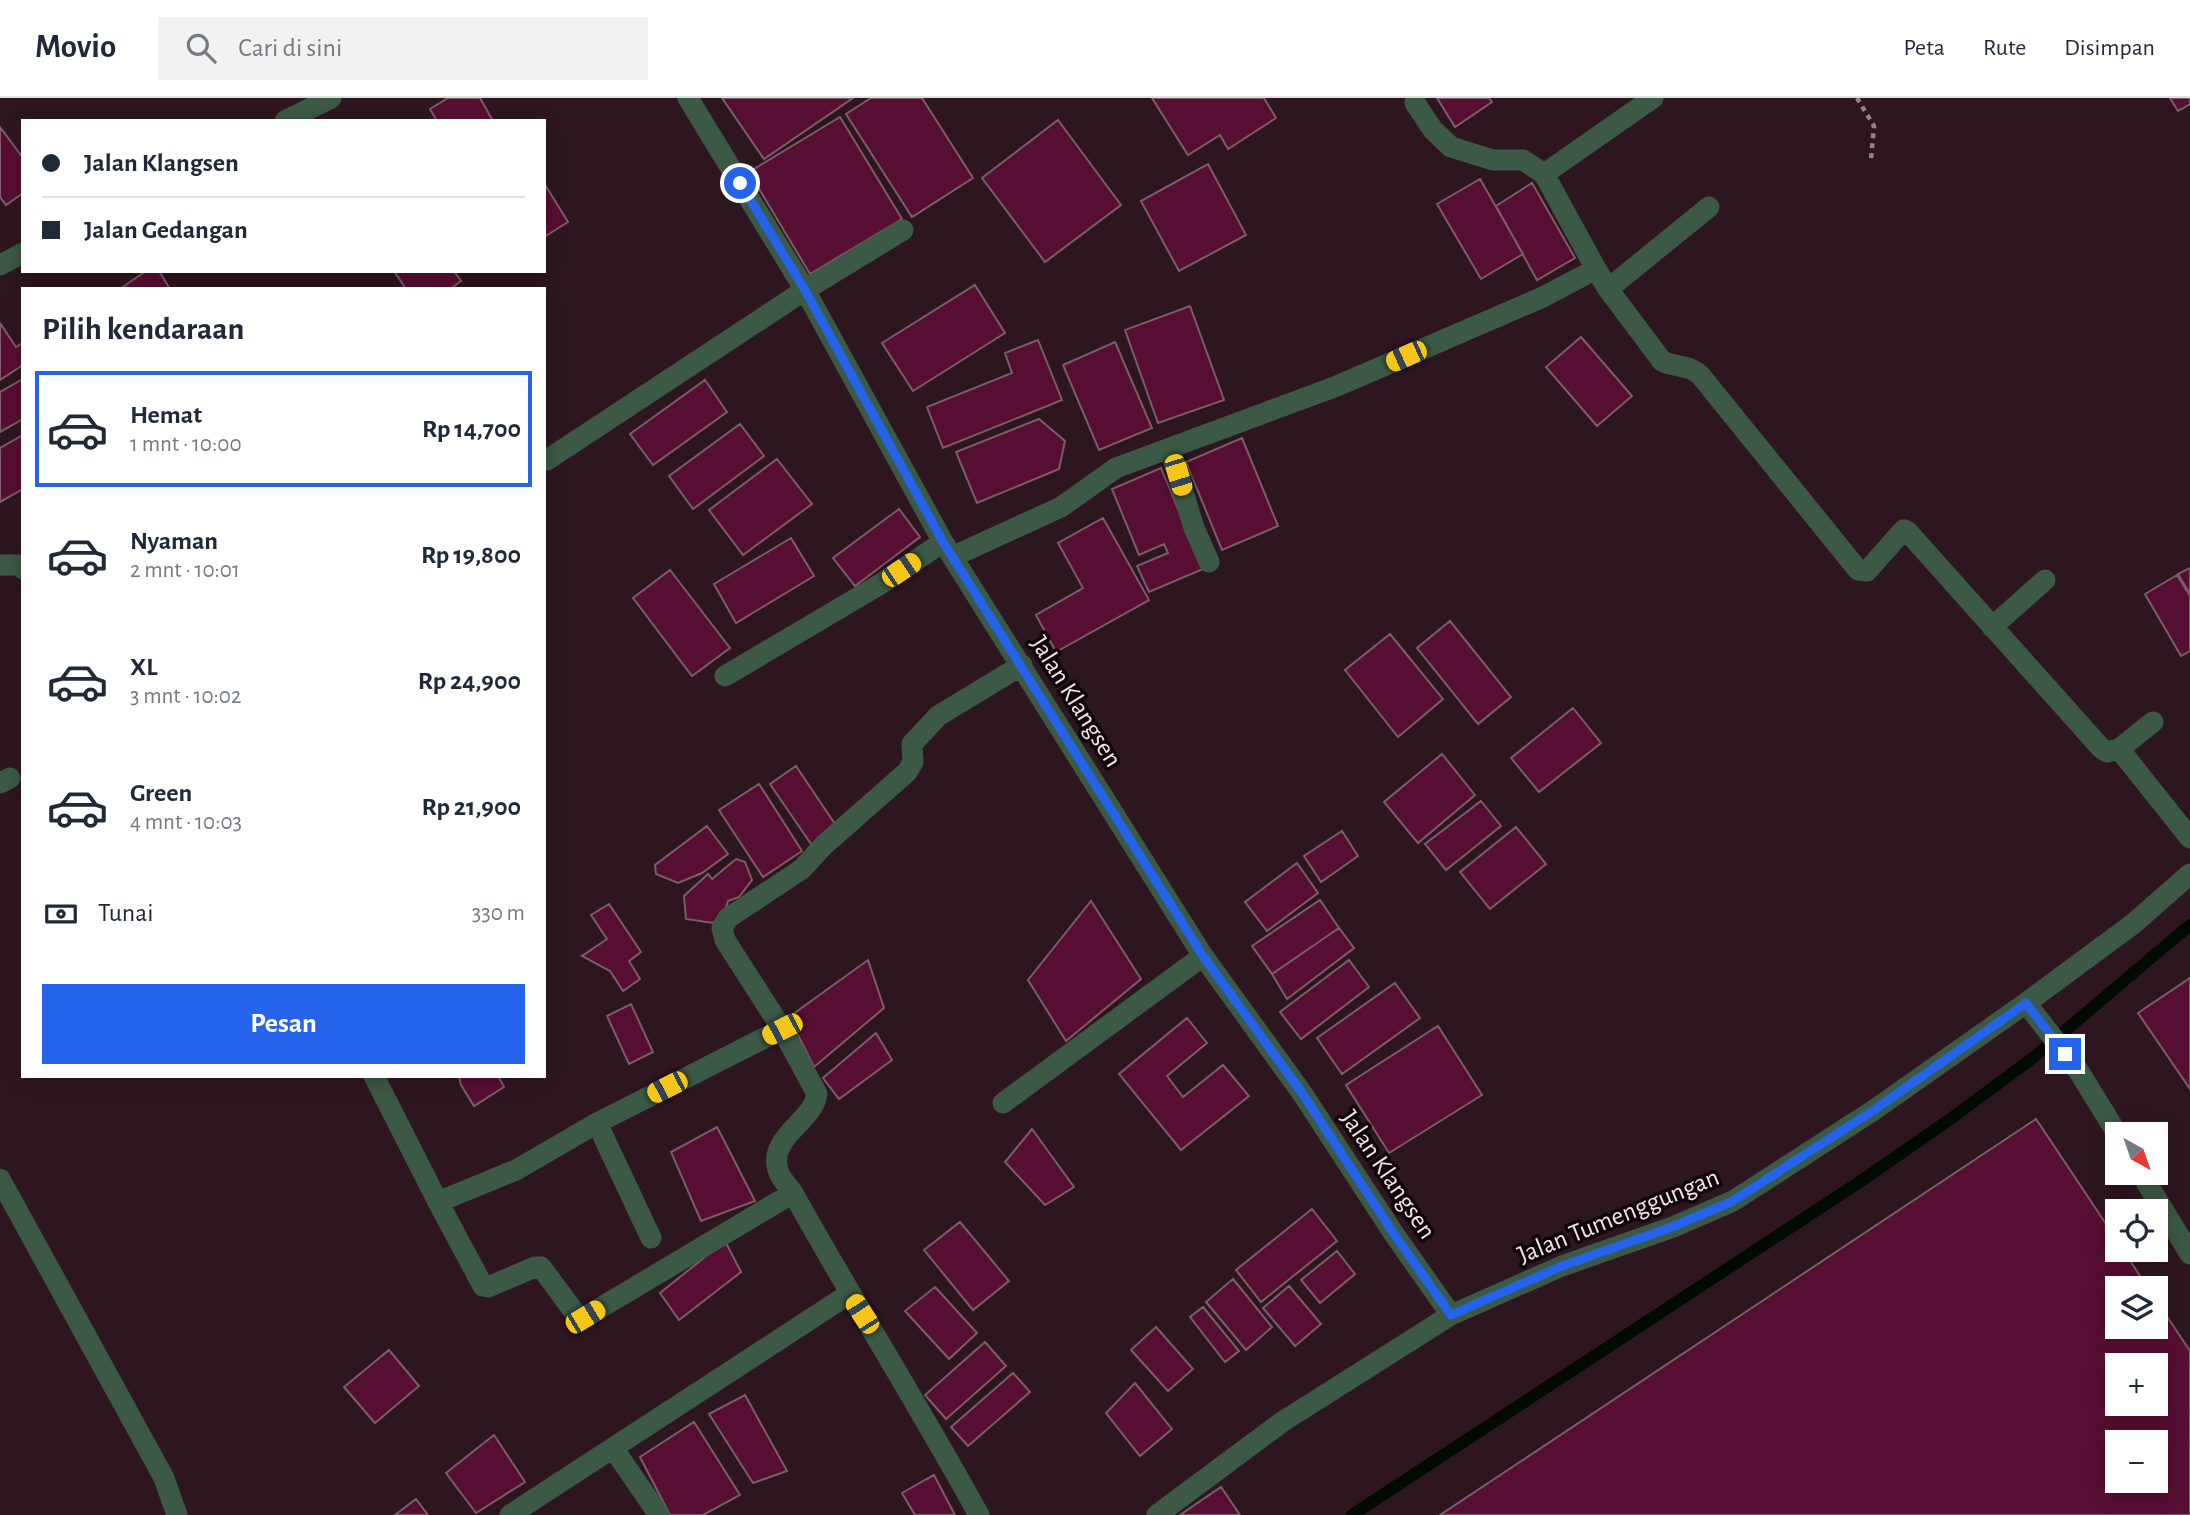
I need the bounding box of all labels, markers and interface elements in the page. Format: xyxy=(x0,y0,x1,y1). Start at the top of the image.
search box xyxy=(158,17,648,80)
icon: search xyxy=(182,29,220,67)
text: Movio xyxy=(35,31,116,64)
text: Cari di sini xyxy=(238,35,342,61)
text: Peta xyxy=(1904,36,1945,60)
text: Rute xyxy=(1983,36,2026,60)
text: Disimpan xyxy=(2064,36,2155,60)
text: Jalan Klangsen xyxy=(84,150,239,176)
route start xyxy=(724,167,756,199)
text: Jalan Gedangan xyxy=(84,217,248,243)
text: Pilih kendaraan xyxy=(42,313,244,345)
car xyxy=(1383,338,1430,374)
icon: car xyxy=(46,398,109,461)
text: Hemat xyxy=(130,402,202,428)
text: Rp 14,700 xyxy=(422,416,521,442)
text: 1 mnt · 10:00 xyxy=(130,433,242,456)
car xyxy=(1162,452,1195,498)
icon: car xyxy=(46,524,109,587)
text: Nyaman xyxy=(130,528,218,554)
text: Rp 19,800 xyxy=(421,542,521,568)
car xyxy=(878,550,925,590)
text: 2 mnt · 10:01 xyxy=(130,559,240,582)
street label: Jalan Klangsen xyxy=(1026,631,1127,772)
icon: car xyxy=(46,650,109,713)
text: XL xyxy=(130,654,157,680)
text: Rp 24,900 xyxy=(418,668,521,694)
text: 3 mnt · 10:02 xyxy=(130,685,241,708)
icon: car xyxy=(46,776,109,839)
text: Green xyxy=(130,780,192,806)
text: Rp 21,900 xyxy=(422,794,521,820)
text: 4 mnt · 10:03 xyxy=(130,811,242,834)
icon: cash xyxy=(42,895,80,933)
text: Tunai xyxy=(98,900,154,926)
text: 330 m xyxy=(472,902,525,925)
button: Pesan xyxy=(42,984,525,1064)
car xyxy=(759,1010,806,1048)
route end xyxy=(2049,1038,2081,1070)
car xyxy=(644,1068,691,1106)
street label: Jalan Klangsen xyxy=(1336,1106,1441,1244)
north arrow xyxy=(2105,1122,2168,1185)
map controls xyxy=(2105,1122,2168,1493)
street label: Jalan Tumenggungan xyxy=(1514,1164,1723,1268)
button: locate xyxy=(2105,1199,2168,1262)
button: layers xyxy=(2105,1276,2168,1339)
car xyxy=(842,1291,883,1337)
car xyxy=(562,1297,609,1337)
button: + xyxy=(2105,1353,2168,1416)
button: − xyxy=(2105,1430,2168,1493)

